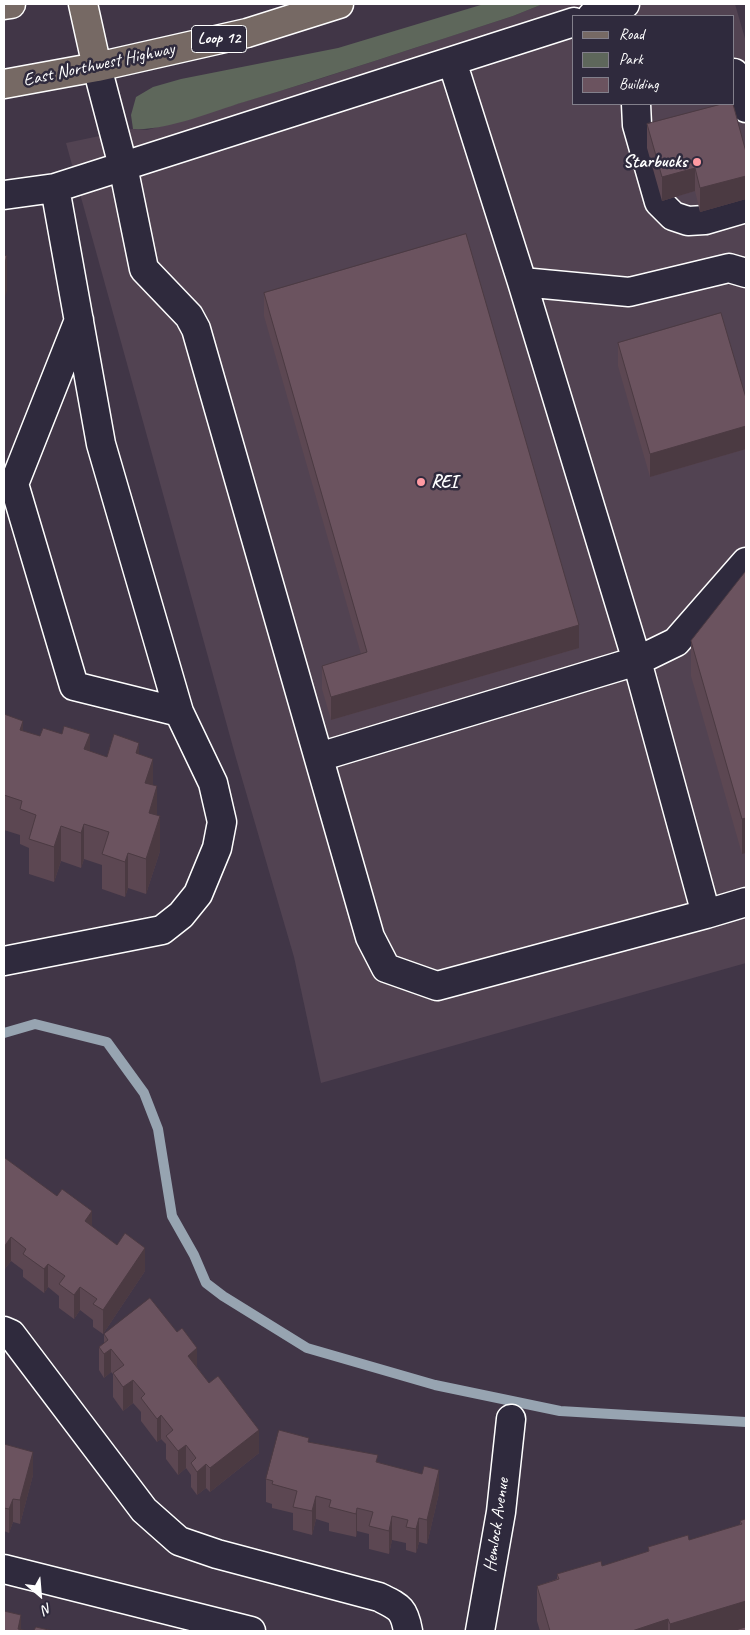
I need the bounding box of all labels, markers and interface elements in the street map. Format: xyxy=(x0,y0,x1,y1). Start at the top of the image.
legend xyxy=(572,15,735,105)
text: Road xyxy=(619,25,644,44)
road number: Loop 12 xyxy=(192,26,246,52)
street label: East Northwest Highway xyxy=(21,38,177,92)
text: Park xyxy=(619,50,643,69)
text: Building xyxy=(619,75,658,94)
place label: Starbucks xyxy=(623,151,687,173)
marker: Starbucks xyxy=(691,156,703,168)
place label: REI xyxy=(431,471,457,493)
marker: REI xyxy=(415,476,427,488)
street label: Hemlock Avenue xyxy=(480,1477,514,1573)
north arrow xyxy=(15,1570,65,1620)
text: N xyxy=(39,1599,55,1618)

